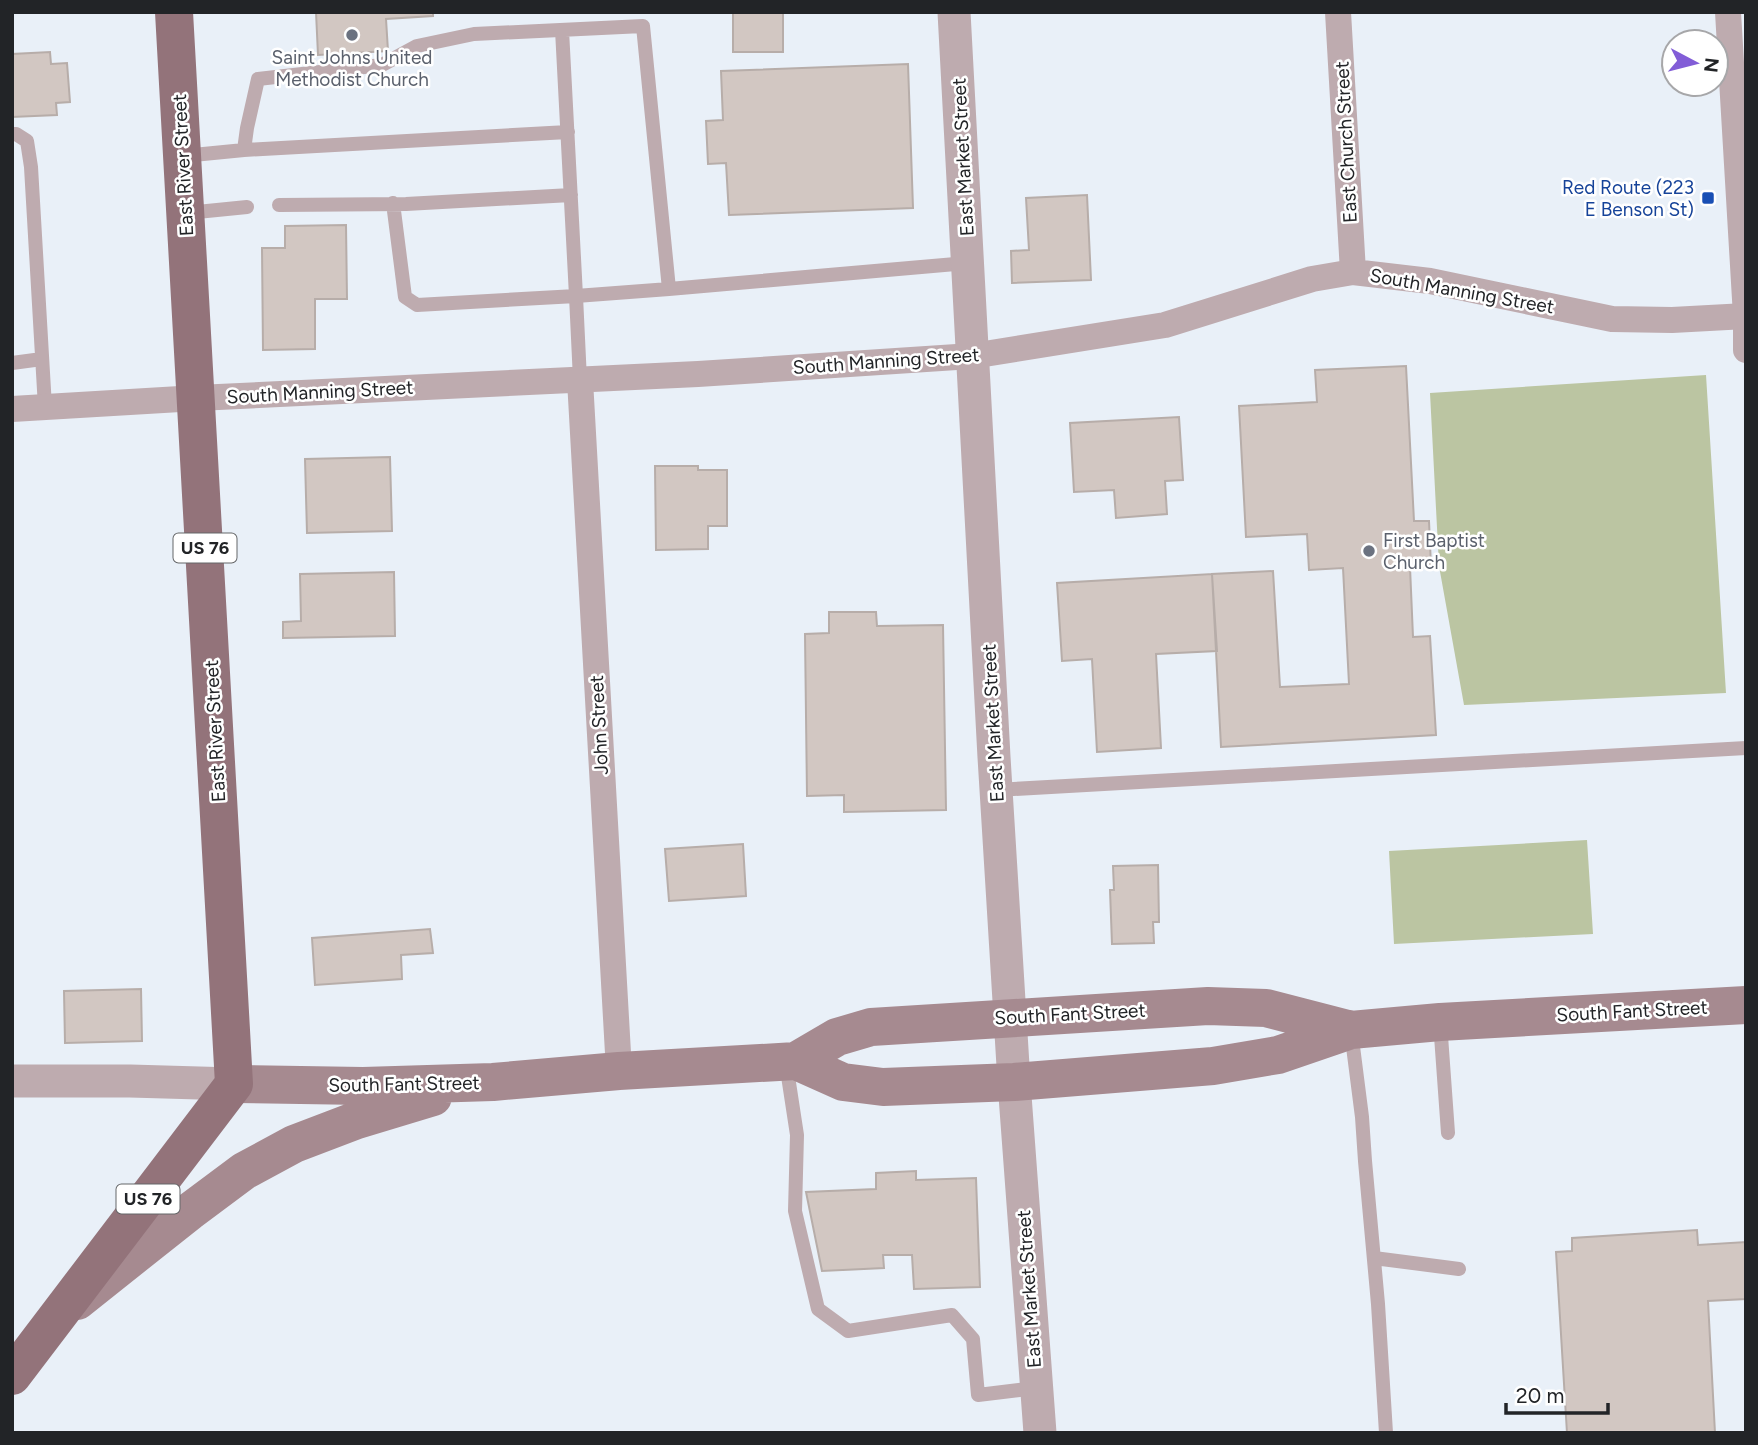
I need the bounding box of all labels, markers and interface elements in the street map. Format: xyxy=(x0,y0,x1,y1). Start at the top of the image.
marker: Saint Johns United Methodist Church xyxy=(344,27,360,43)
north arrow xyxy=(1660,28,1730,98)
place label: Saint Johns United Methodist Church xyxy=(272,46,432,91)
text: N xyxy=(1699,56,1724,74)
street label: East Church Street xyxy=(1330,61,1362,223)
street label: East Market Street xyxy=(947,77,979,237)
street label: East River Street xyxy=(168,93,198,237)
place label: Red Route (223 E Benson St) xyxy=(1562,176,1694,221)
marker: Red Route (223 E Benson St) xyxy=(1700,190,1716,206)
street label: South Manning Street xyxy=(1368,263,1556,319)
street label: South Manning Street xyxy=(792,343,980,379)
street label: South Manning Street xyxy=(226,376,414,408)
place label: First Baptist Church xyxy=(1383,529,1485,574)
road number: US 76 xyxy=(174,534,236,562)
marker: First Baptist Church xyxy=(1361,543,1377,559)
street label: East Market Street xyxy=(977,643,1009,803)
street label: East River Street xyxy=(200,659,230,803)
street label: John Street xyxy=(585,675,613,775)
street label: South Fant Street xyxy=(1556,996,1708,1026)
street label: South Fant Street xyxy=(994,999,1146,1029)
street label: South Fant Street xyxy=(328,1071,480,1097)
road number: US 76 xyxy=(116,1184,180,1214)
street label: East Market Street xyxy=(1012,1209,1046,1369)
scale bar xyxy=(1506,1372,1608,1416)
text: 20 m xyxy=(1516,1383,1564,1408)

